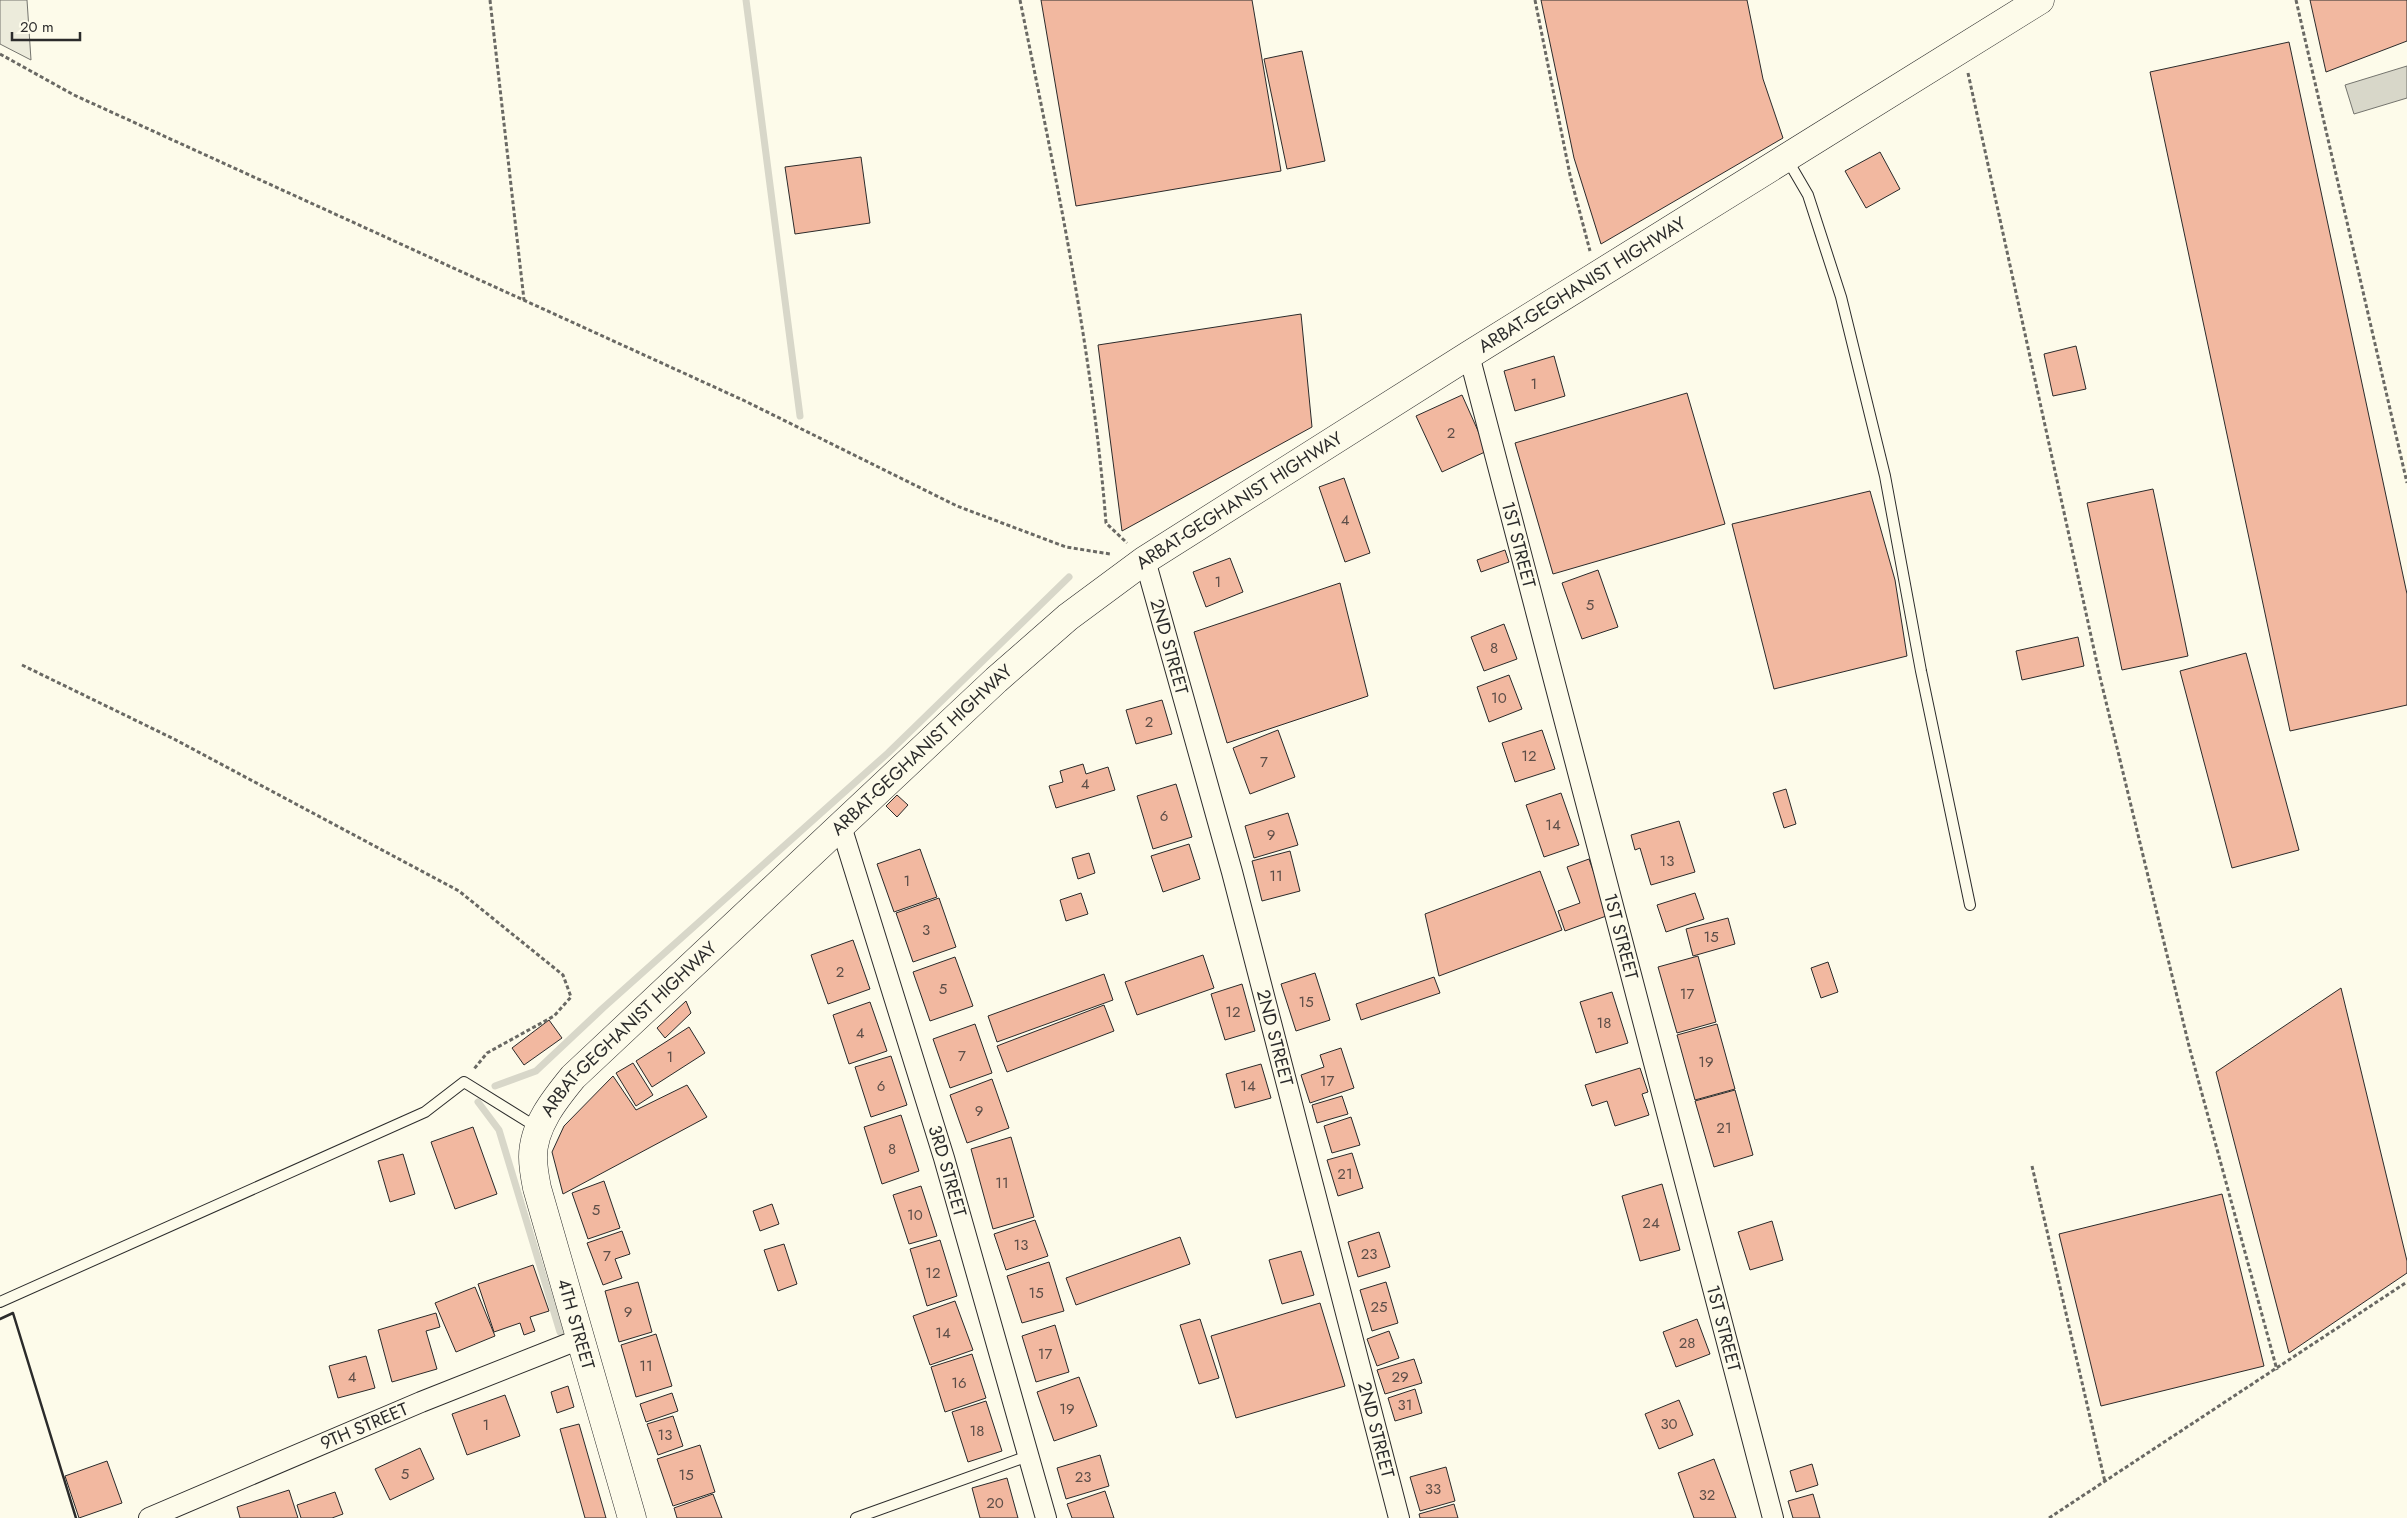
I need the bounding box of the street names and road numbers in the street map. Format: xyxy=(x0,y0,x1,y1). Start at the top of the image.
street label: ARBAT-GEGHANIST HIGHWAY xyxy=(1473,210,1692,359)
street label: ARBAT-GEGHANIST HIGHWAY xyxy=(1130,425,1348,576)
street label: 1ST STREET xyxy=(1495,499,1542,591)
street label: 2ND STREET xyxy=(1143,596,1195,698)
street label: ARBAT-GEGHANIST HIGHWAY xyxy=(825,658,1019,841)
street label: 1ST STREET xyxy=(1597,890,1645,983)
street label: ARBAT-GEGHANIST HIGHWAY xyxy=(534,935,723,1122)
street label: 2ND STREET xyxy=(1250,987,1300,1089)
street label: 3RD STREET xyxy=(922,1122,973,1220)
street label: 4TH STREET xyxy=(551,1275,602,1373)
street label: 1ST STREET xyxy=(1700,1282,1747,1375)
street label: 2ND STREET xyxy=(1351,1379,1401,1481)
street label: 9TH STREET xyxy=(316,1396,413,1456)

